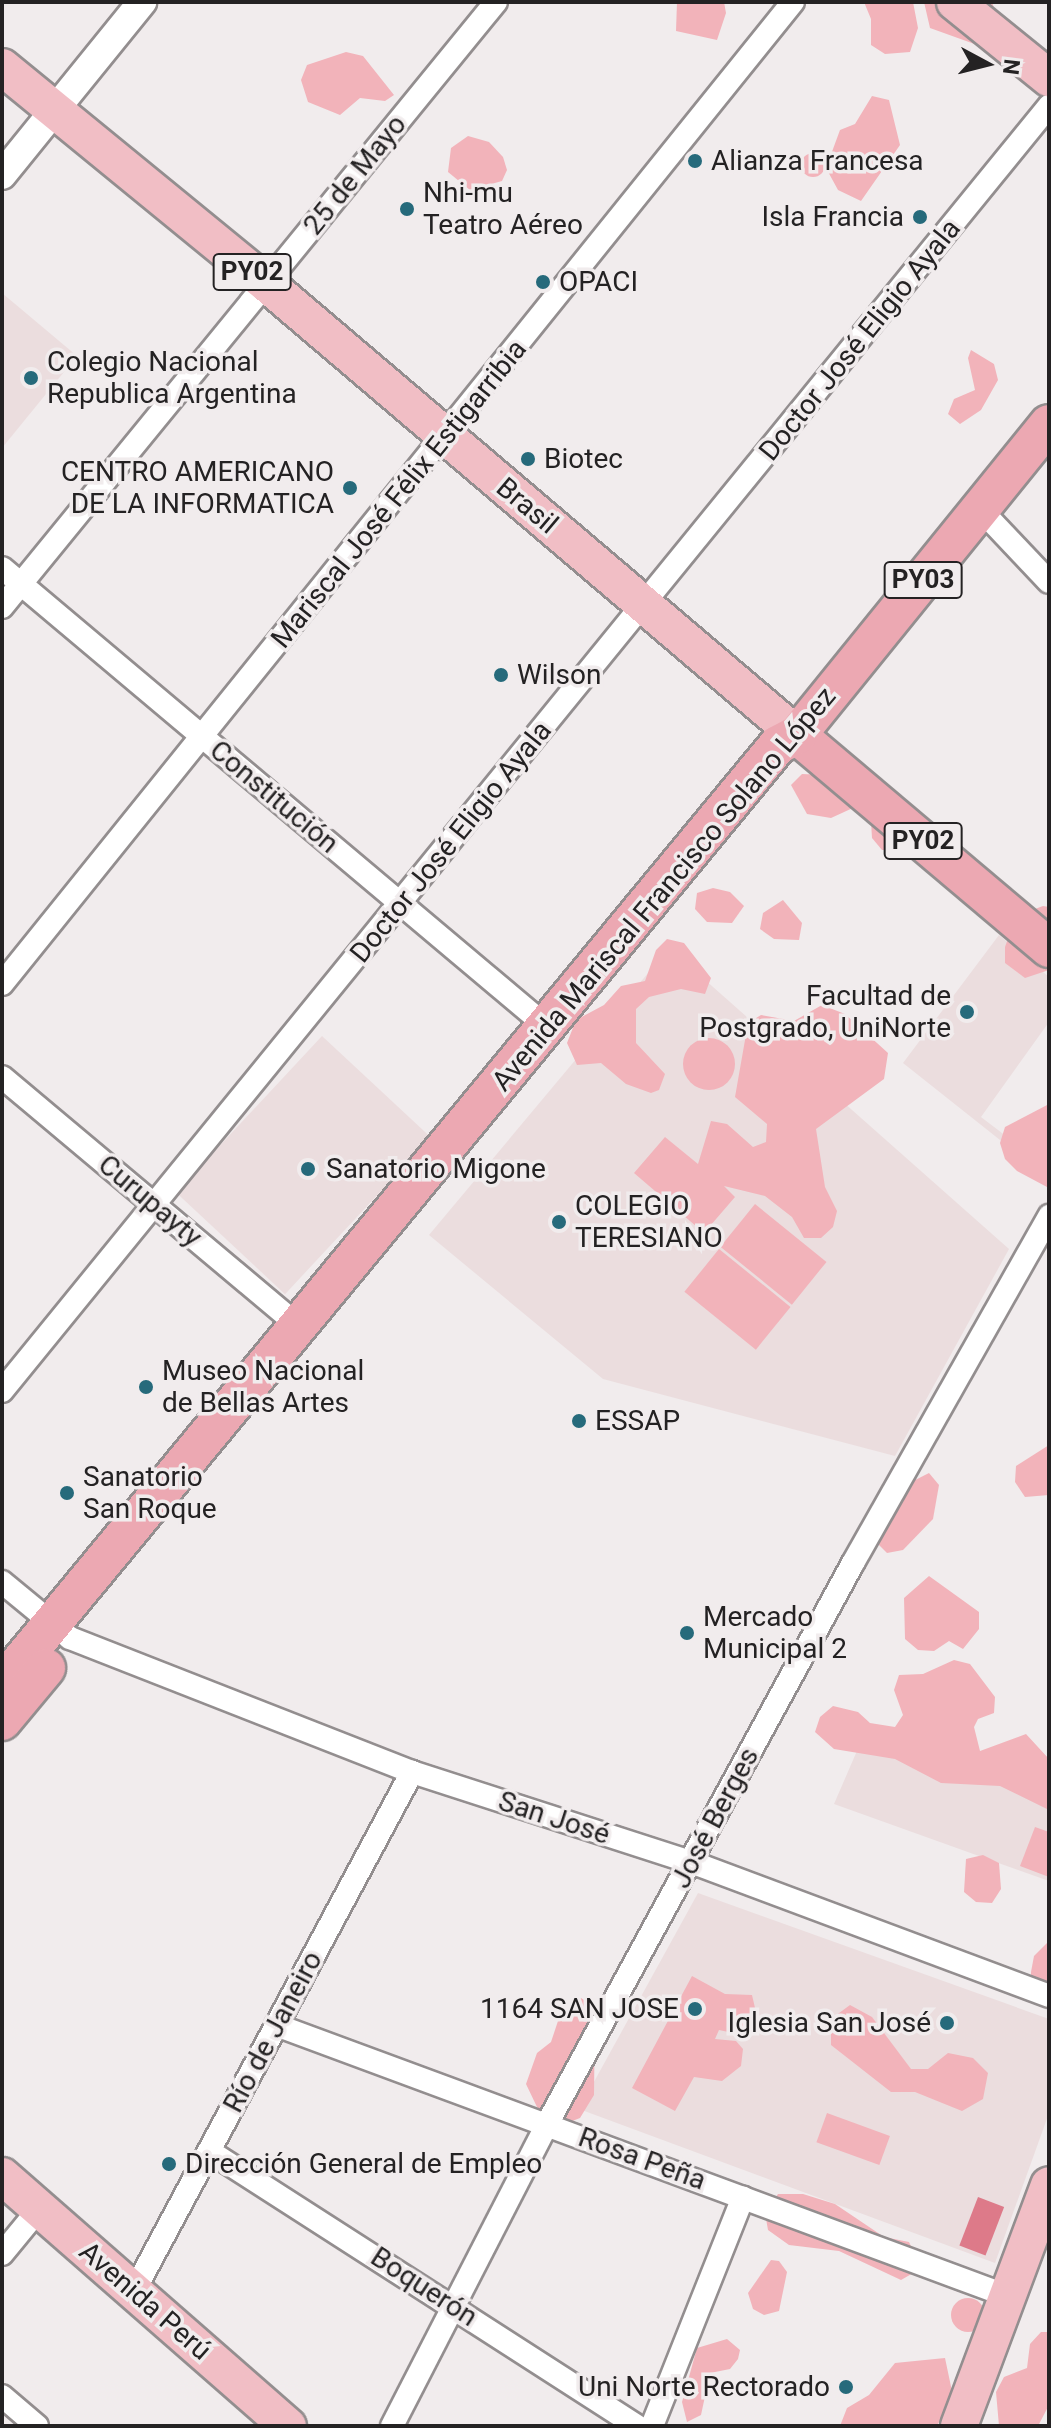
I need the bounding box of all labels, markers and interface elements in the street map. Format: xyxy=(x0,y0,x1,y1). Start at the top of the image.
north arrow xyxy=(947,24,1027,104)
text: N xyxy=(998,58,1025,76)
street label: 25 de Mayo xyxy=(296,108,414,242)
place label: Alianza Francesa xyxy=(711,144,924,178)
marker: Alianza Francesa xyxy=(686,152,704,170)
place label: Nhi-mu Teatro Aéreo xyxy=(423,176,583,242)
marker: Nhi-mu Teatro Aéreo xyxy=(398,200,416,218)
place label: Isla Francia xyxy=(761,200,904,234)
marker: Isla Francia xyxy=(911,208,929,226)
street label: Doctor José Eligio Ayala xyxy=(752,213,968,467)
road number: PY02 xyxy=(212,250,292,294)
place label: OPACI xyxy=(559,265,638,299)
marker: OPACI xyxy=(534,273,552,291)
street label: Mariscal José Félix Estigarribia xyxy=(264,333,534,655)
place label: Colegio Nacional Republica Argentina xyxy=(47,345,297,411)
marker: Colegio Nacional Republica Argentina xyxy=(22,369,40,387)
place label: Biotec xyxy=(544,442,623,476)
marker: Biotec xyxy=(519,450,537,468)
place label: CENTRO AMERICANO DE LA INFORMATICA xyxy=(61,455,334,521)
street label: Brasil xyxy=(490,471,564,541)
marker: CENTRO AMERICANO DE LA INFORMATICA xyxy=(341,479,359,497)
road number: PY03 xyxy=(883,558,963,602)
place label: Wilson xyxy=(517,658,601,692)
marker: Wilson xyxy=(492,666,510,684)
street label: Avenida Mariscal Francisco Solano López xyxy=(485,680,843,1098)
street label: Doctor José Eligio Ayala xyxy=(343,715,559,969)
street label: Constitución xyxy=(203,733,345,861)
road number: PY02 xyxy=(883,819,963,863)
place label: Facultad de Postgrado, UniNorte xyxy=(699,979,951,1045)
marker: Facultad de Postgrado, UniNorte xyxy=(958,1003,976,1021)
street label: Curupayty xyxy=(91,1148,209,1254)
place label: Sanatorio Migone xyxy=(326,1152,546,1186)
marker: Sanatorio Migone xyxy=(297,1158,319,1180)
place label: COLEGIO TERESIANO xyxy=(575,1189,723,1255)
marker: COLEGIO TERESIANO xyxy=(550,1213,568,1231)
place label: Museo Nacional de Bellas Artes xyxy=(162,1354,364,1420)
marker: Museo Nacional de Bellas Artes xyxy=(137,1378,155,1396)
place label: ESSAP xyxy=(595,1404,680,1438)
marker: ESSAP xyxy=(570,1412,588,1430)
place label: Sanatorio San Roque xyxy=(83,1460,217,1526)
marker: Sanatorio San Roque xyxy=(58,1484,76,1502)
place label: Mercado Municipal 2 xyxy=(703,1600,847,1666)
marker: Mercado Municipal 2 xyxy=(678,1624,696,1642)
street label: José Berges xyxy=(664,1742,766,1894)
street label: San José xyxy=(494,1784,614,1852)
street label: Río de Janeiro xyxy=(216,1946,330,2118)
place label: 1164 SAN JOSE xyxy=(480,1992,679,2026)
marker: 1164 SAN JOSE xyxy=(686,2000,704,2018)
place label: Iglesia San José xyxy=(728,2006,931,2040)
marker: Iglesia San José xyxy=(938,2014,956,2032)
street label: Rosa Peña xyxy=(574,2120,710,2198)
place label: Dirección General de Empleo xyxy=(185,2147,542,2181)
marker: Dirección General de Empleo xyxy=(160,2155,178,2173)
street label: Avenida Perú xyxy=(72,2235,218,2367)
street label: Boquerón xyxy=(364,2240,484,2334)
place label: Uni Norte Rectorado xyxy=(578,2370,830,2404)
marker: Uni Norte Rectorado xyxy=(837,2378,855,2396)

